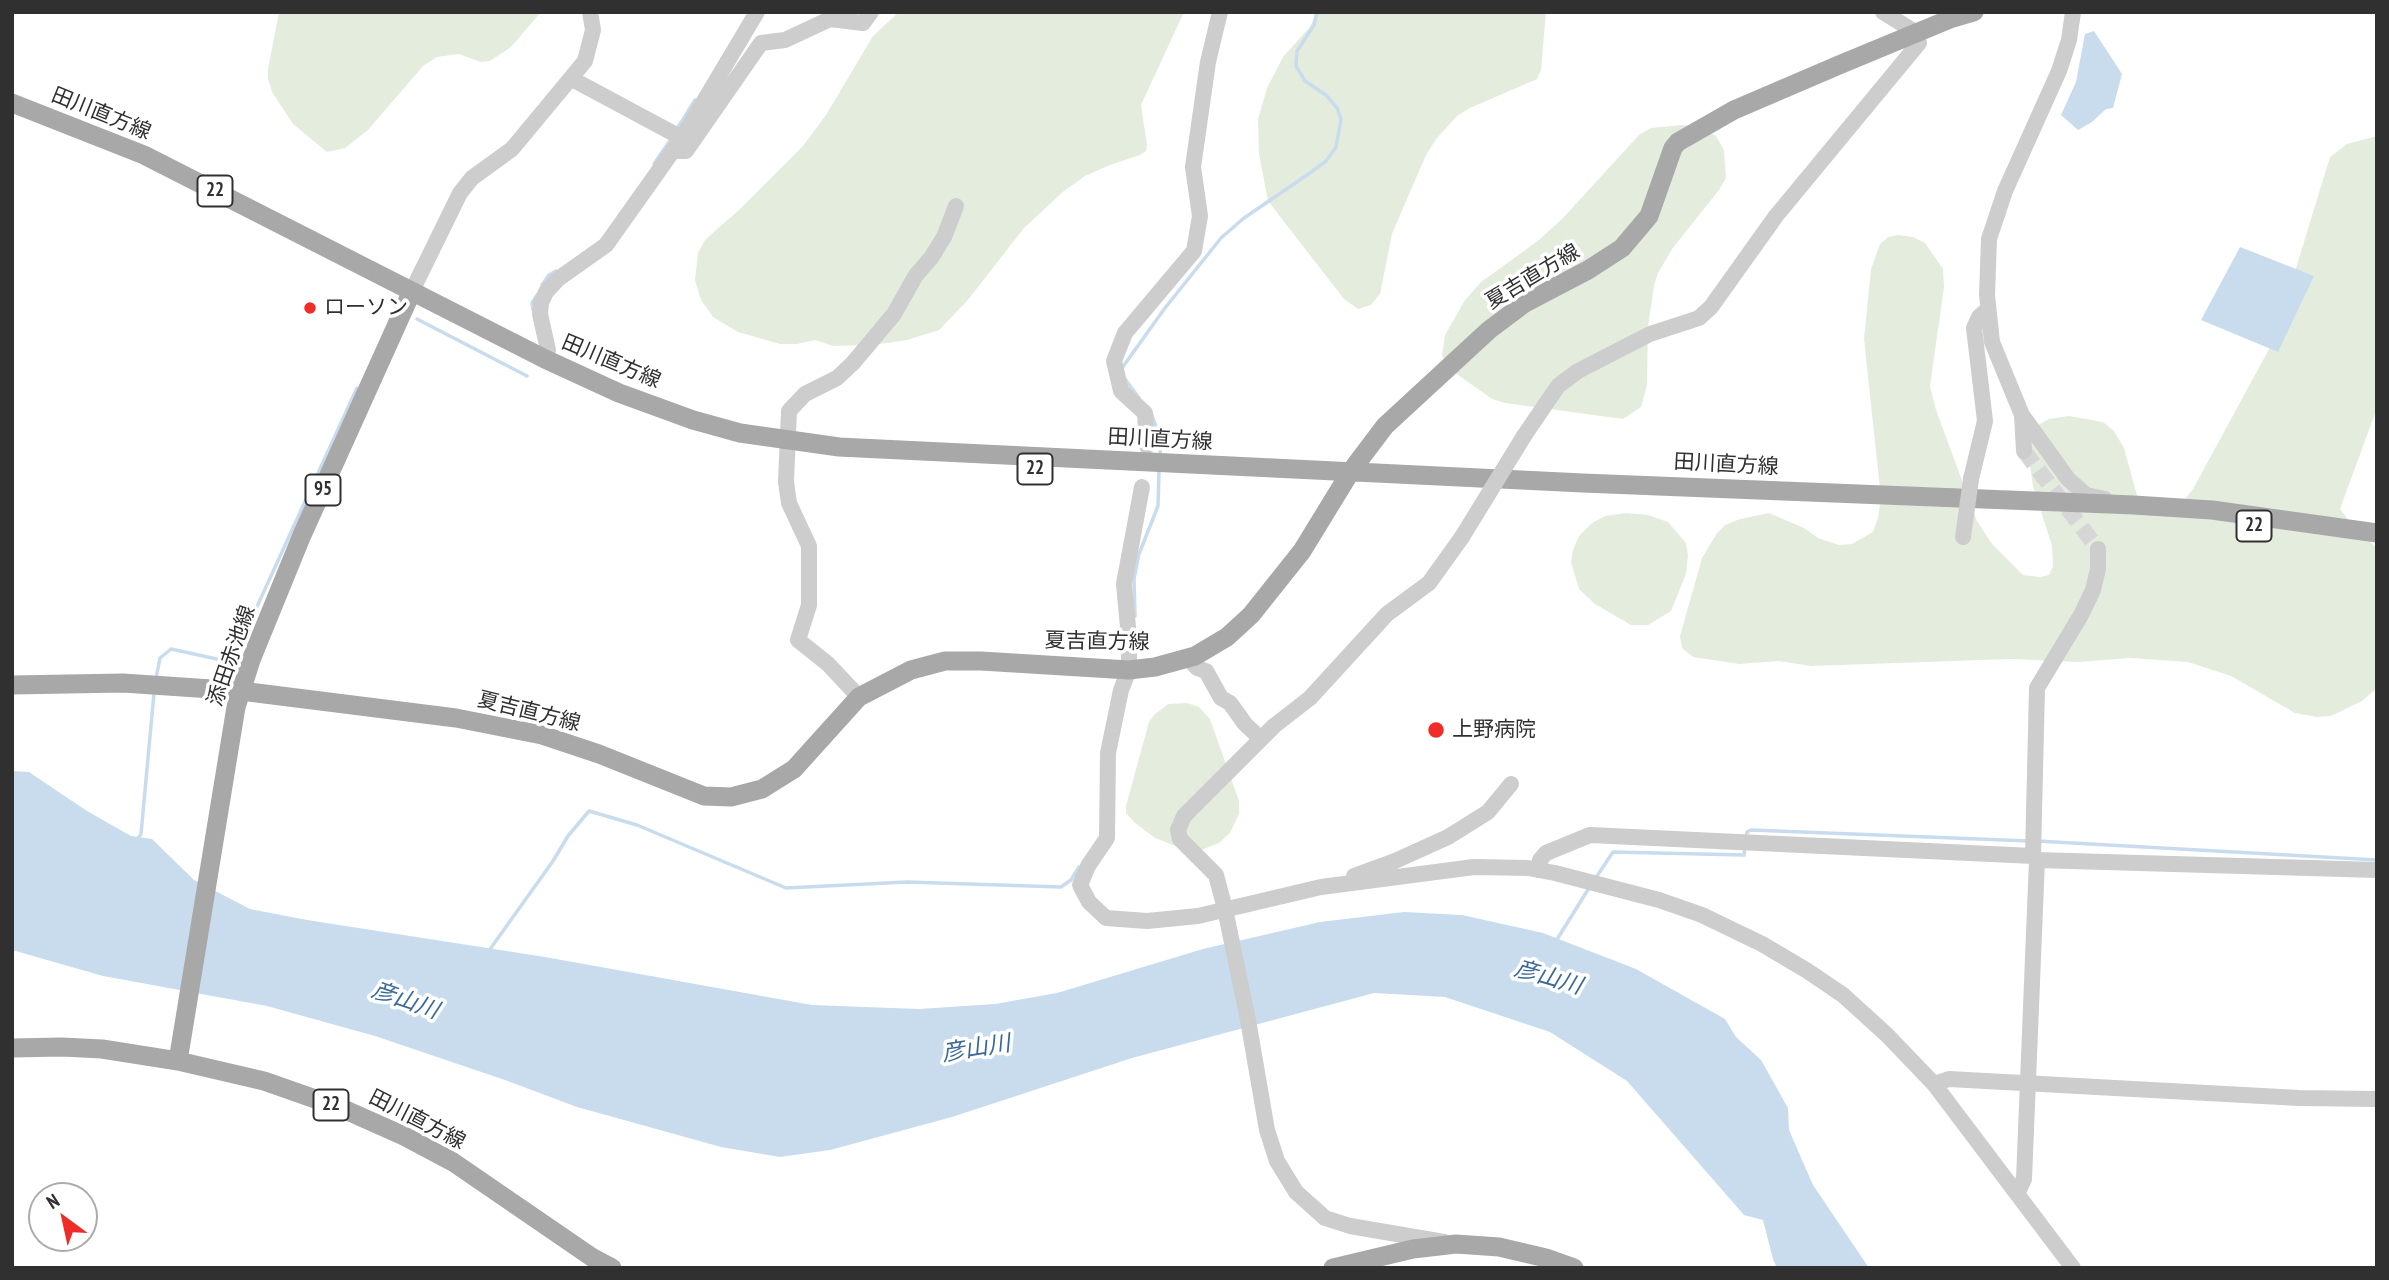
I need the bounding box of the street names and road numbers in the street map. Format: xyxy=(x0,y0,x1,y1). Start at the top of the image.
street label: 田川直方線 xyxy=(48,83,154,145)
road number: 22 xyxy=(198,176,232,206)
street label: 夏吉直方線 xyxy=(1482,239,1584,315)
street label: 田川直方線 xyxy=(558,330,664,394)
street label: 田川直方線 xyxy=(1107,425,1213,455)
street label: 田川直方線 xyxy=(1673,450,1779,480)
road number: 22 xyxy=(1018,454,1052,484)
road number: 95 xyxy=(306,475,340,505)
road number: 22 xyxy=(2236,510,2272,541)
street label: 添田赤池線 xyxy=(203,602,261,710)
street label: 夏吉直方線 xyxy=(1044,628,1150,656)
street label: 夏吉直方線 xyxy=(475,687,583,737)
street label: 田川直方線 xyxy=(365,1085,469,1155)
road number: 22 xyxy=(314,1090,348,1120)

